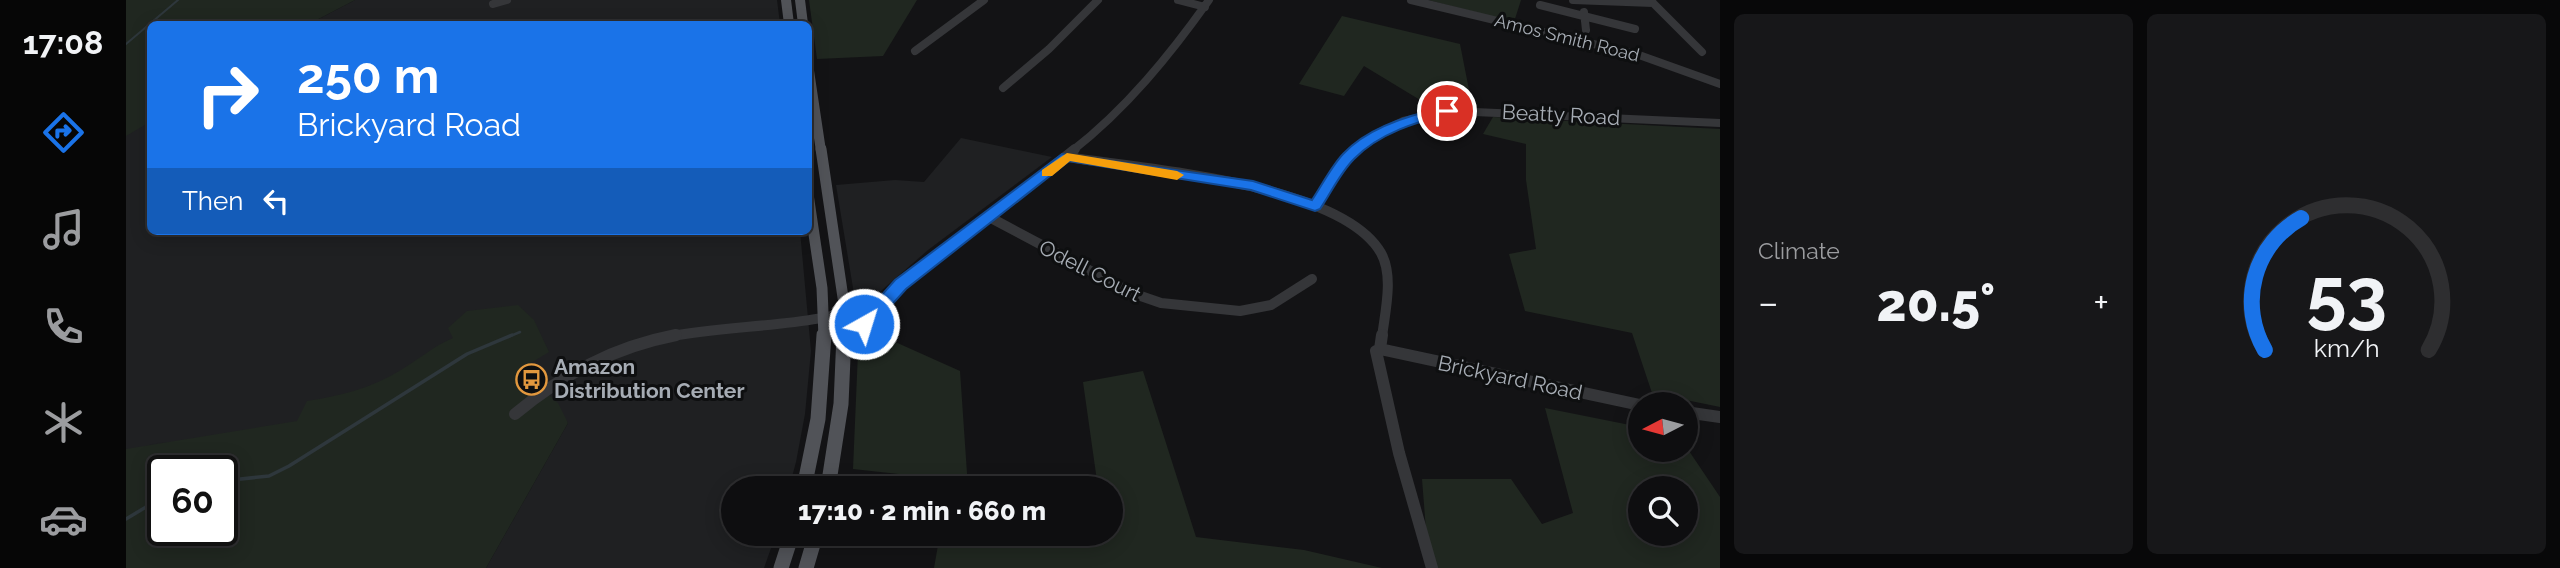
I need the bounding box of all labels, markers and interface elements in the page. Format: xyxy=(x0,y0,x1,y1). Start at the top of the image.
street label: Amos Smith Road xyxy=(1493,9,1642,66)
text: 17:08 xyxy=(23,24,103,61)
text: 250 m xyxy=(297,47,439,104)
icon: right xyxy=(182,49,273,140)
pin xyxy=(1417,81,1477,141)
icon: arrive xyxy=(1428,92,1466,130)
street label: Beatty Road xyxy=(1501,99,1621,130)
text: Brickyard Road xyxy=(297,106,521,143)
icon: directions xyxy=(39,108,88,157)
icon: left xyxy=(257,182,295,220)
text: Then xyxy=(182,186,243,216)
icon: music xyxy=(39,205,88,254)
street label: Odell Court xyxy=(1035,234,1145,307)
text: Climate xyxy=(1758,237,1840,264)
text: 53 xyxy=(2306,252,2387,337)
text: 20.5° xyxy=(1876,272,1995,333)
text: − xyxy=(1758,280,1778,325)
text: + xyxy=(2093,280,2109,325)
position arrow xyxy=(827,287,901,361)
icon: phone xyxy=(39,302,88,351)
text: km/h xyxy=(2314,333,2379,363)
street label: Brickyard Road xyxy=(1436,350,1585,405)
place label: Amazon Distribution Center xyxy=(554,354,745,403)
bus stop icon: Amazon Distribution Center xyxy=(514,362,548,396)
north arrow xyxy=(1628,392,1698,462)
map controls xyxy=(1628,392,1698,546)
icon: climate xyxy=(39,398,88,447)
speed limit sign: 60 xyxy=(147,455,238,546)
button: search xyxy=(1628,476,1698,546)
icon: car xyxy=(39,495,88,544)
text: 17:10 · 2 min · 660 m xyxy=(798,496,1046,526)

